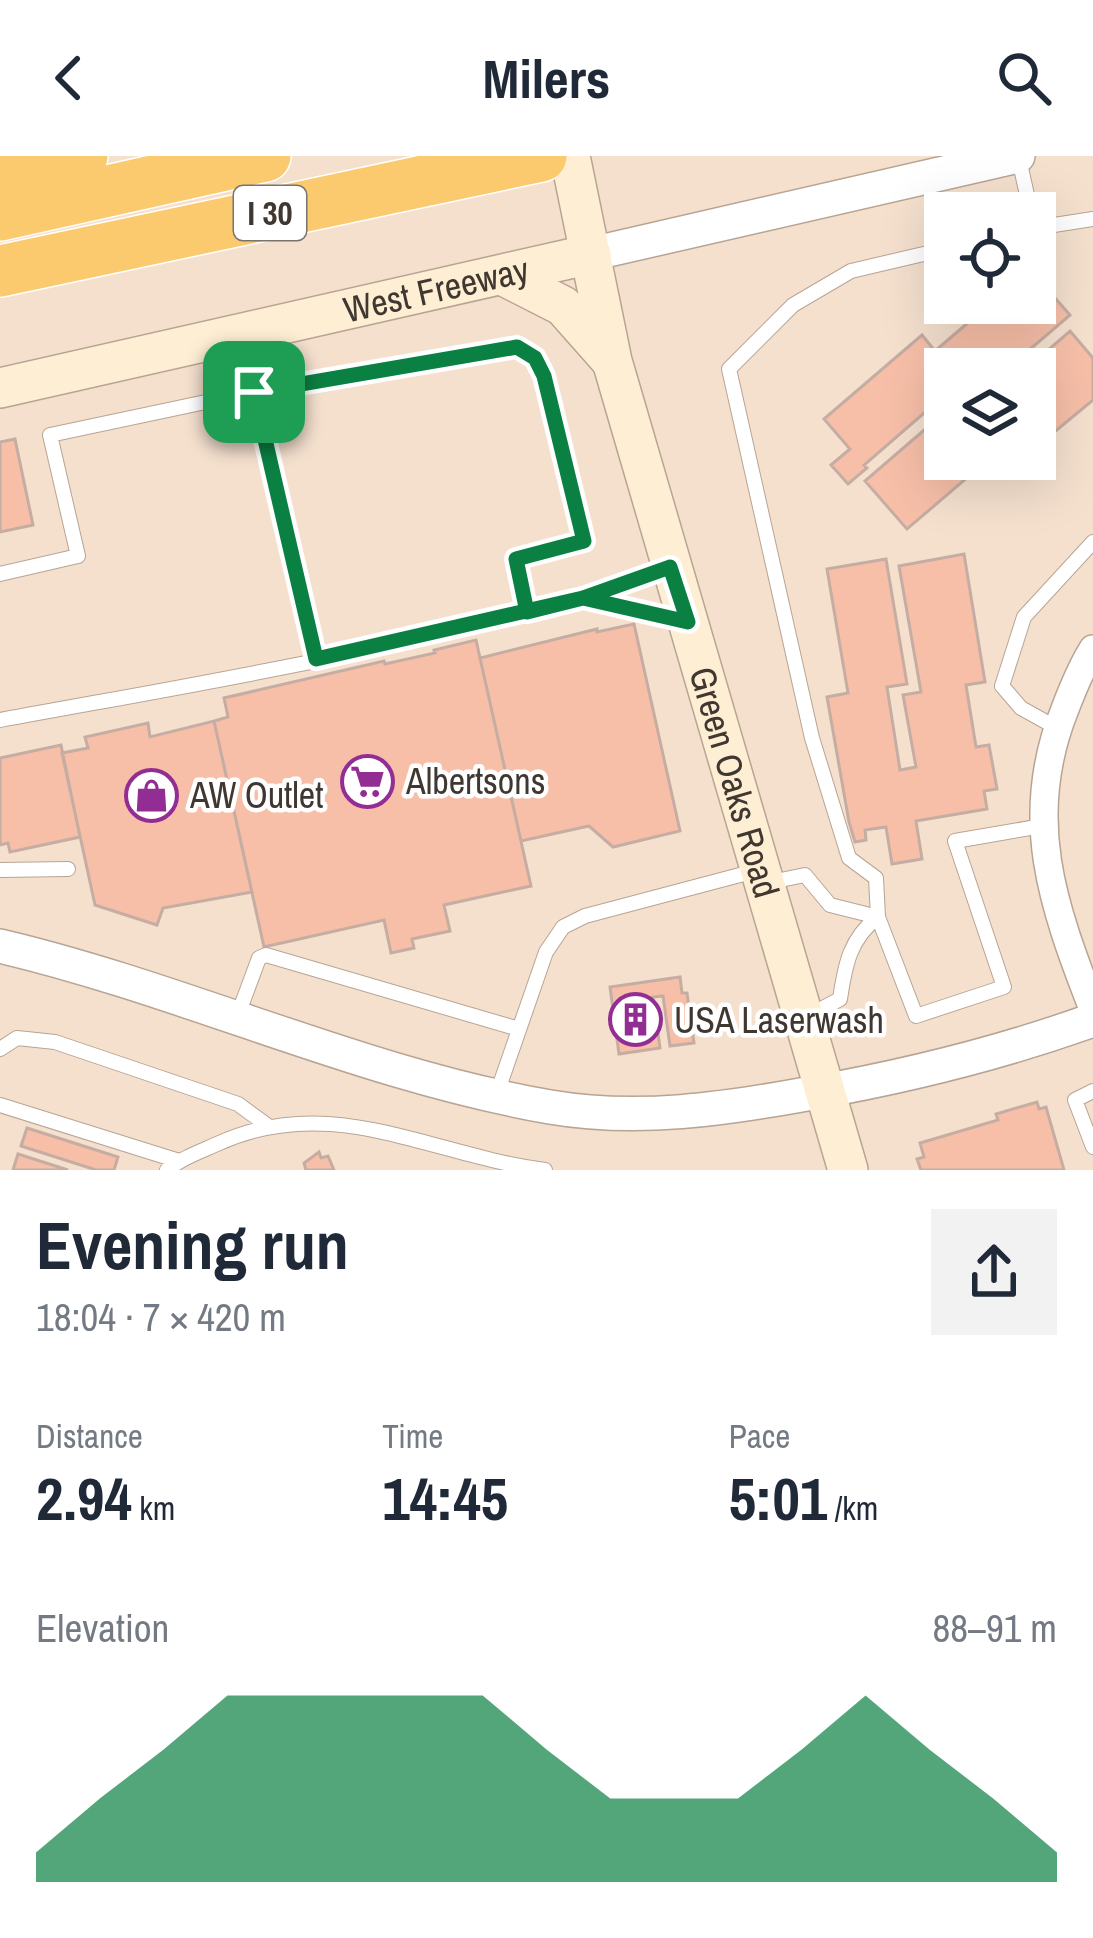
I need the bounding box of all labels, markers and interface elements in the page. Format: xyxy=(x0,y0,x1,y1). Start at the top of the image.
text: Milers xyxy=(483,42,610,115)
icon: back xyxy=(36,45,102,111)
icon: search xyxy=(991,45,1057,111)
road number: I 30 xyxy=(234,186,306,240)
map controls xyxy=(924,192,1056,480)
button: locate xyxy=(924,192,1056,324)
street label: West Freeway xyxy=(339,245,533,333)
pin xyxy=(203,341,305,443)
button: layers xyxy=(924,348,1056,480)
icon: arrive xyxy=(221,359,287,425)
street label: Green Oaks Road xyxy=(679,661,791,903)
supermarket icon: Albertsons xyxy=(339,753,395,809)
place label: Albertsons xyxy=(405,757,545,805)
shop icon: AW Outlet xyxy=(123,767,179,823)
place label: AW Outlet xyxy=(189,771,323,819)
building icon: USA Laserwash xyxy=(607,992,663,1048)
place label: USA Laserwash xyxy=(674,996,884,1044)
text: Evening run xyxy=(36,1201,349,1290)
button: share xyxy=(931,1209,1057,1335)
text: 18:04 · 7 × 420 m xyxy=(36,1291,286,1343)
text: Distance xyxy=(36,1414,143,1458)
text: Time xyxy=(382,1414,443,1458)
text: Pace xyxy=(729,1414,790,1458)
text: 2.94 xyxy=(36,1458,132,1539)
text: 14:45 xyxy=(382,1458,508,1539)
text: 5:01 xyxy=(729,1458,827,1539)
text: km xyxy=(132,1486,175,1530)
text: /km xyxy=(827,1486,878,1530)
text: Elevation xyxy=(36,1602,169,1654)
text: 88–91 m xyxy=(933,1602,1057,1654)

